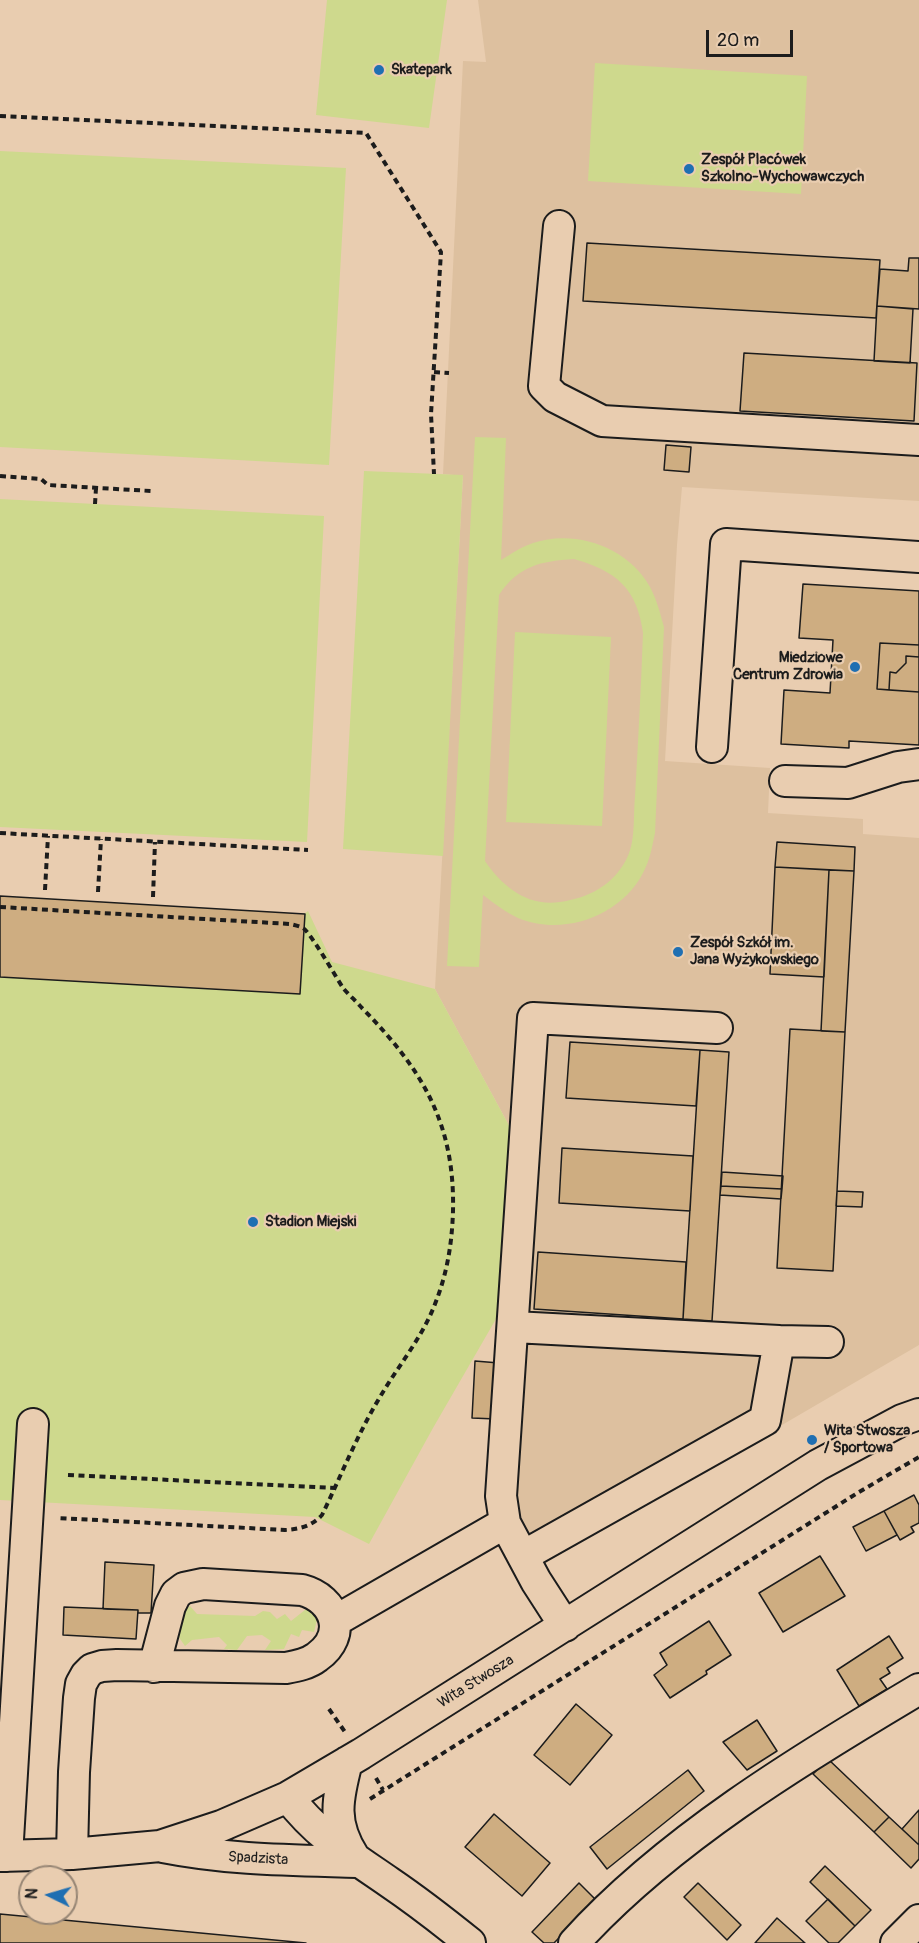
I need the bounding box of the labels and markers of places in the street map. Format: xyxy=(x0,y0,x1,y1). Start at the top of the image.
place label: Skatepark xyxy=(391,61,452,79)
marker: Skatepark xyxy=(372,63,386,77)
place label: Zespół Placówek Szkolno-Wychowawczych xyxy=(701,151,864,186)
marker: Zespół Placówek Szkolno-Wychowawczych xyxy=(682,162,696,176)
place label: Miedziowe Centrum Zdrowia xyxy=(733,649,843,684)
marker: Miedziowe Centrum Zdrowia xyxy=(848,660,862,674)
place label: Zespół Szkół im. Jana Wyżykowskiego xyxy=(690,934,819,969)
marker: Zespół Szkół im. Jana Wyżykowskiego xyxy=(671,945,685,959)
place label: Stadion Miejski xyxy=(265,1213,356,1231)
marker: Stadion Miejski xyxy=(246,1215,260,1229)
place label: Wita Stwosza / Sportowa xyxy=(824,1422,910,1457)
marker: Wita Stwosza / Sportowa xyxy=(805,1433,819,1447)

